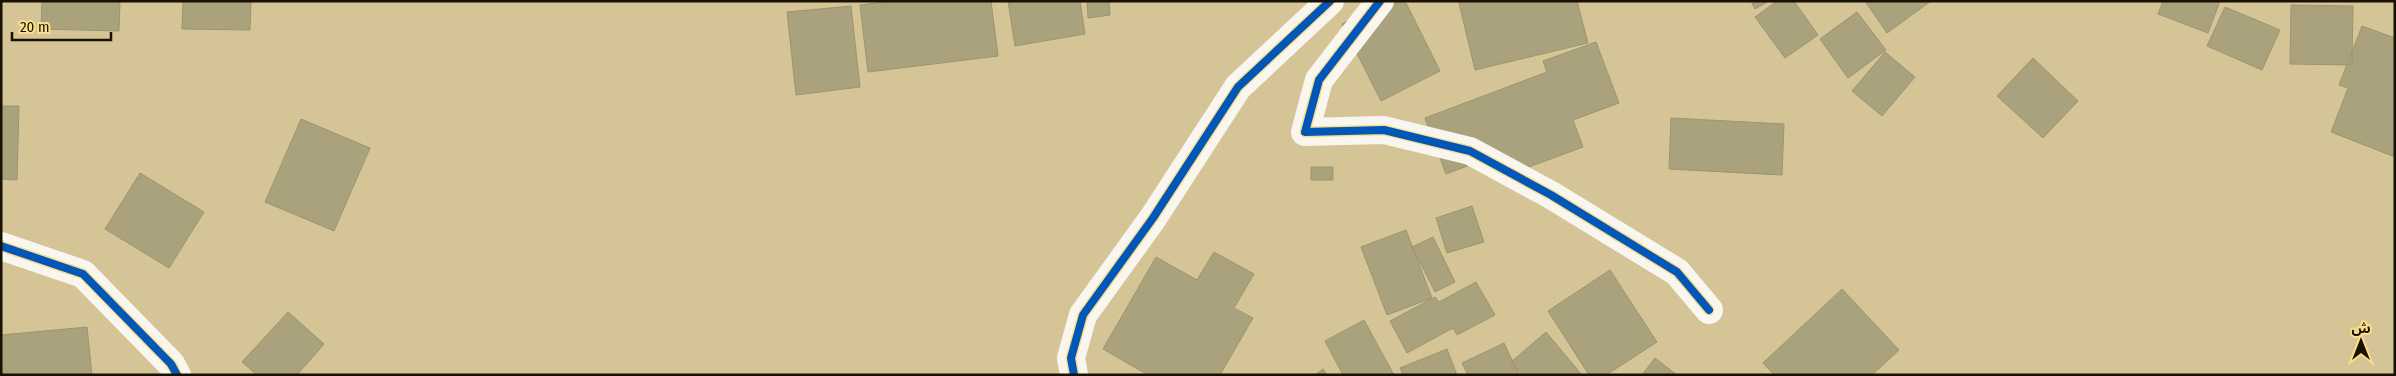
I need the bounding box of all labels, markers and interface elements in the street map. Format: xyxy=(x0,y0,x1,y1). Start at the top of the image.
scale bar xyxy=(12,10,111,42)
text: 20 m xyxy=(20,18,50,36)
north arrow xyxy=(2336,316,2386,366)
text: ش xyxy=(2351,320,2371,337)

